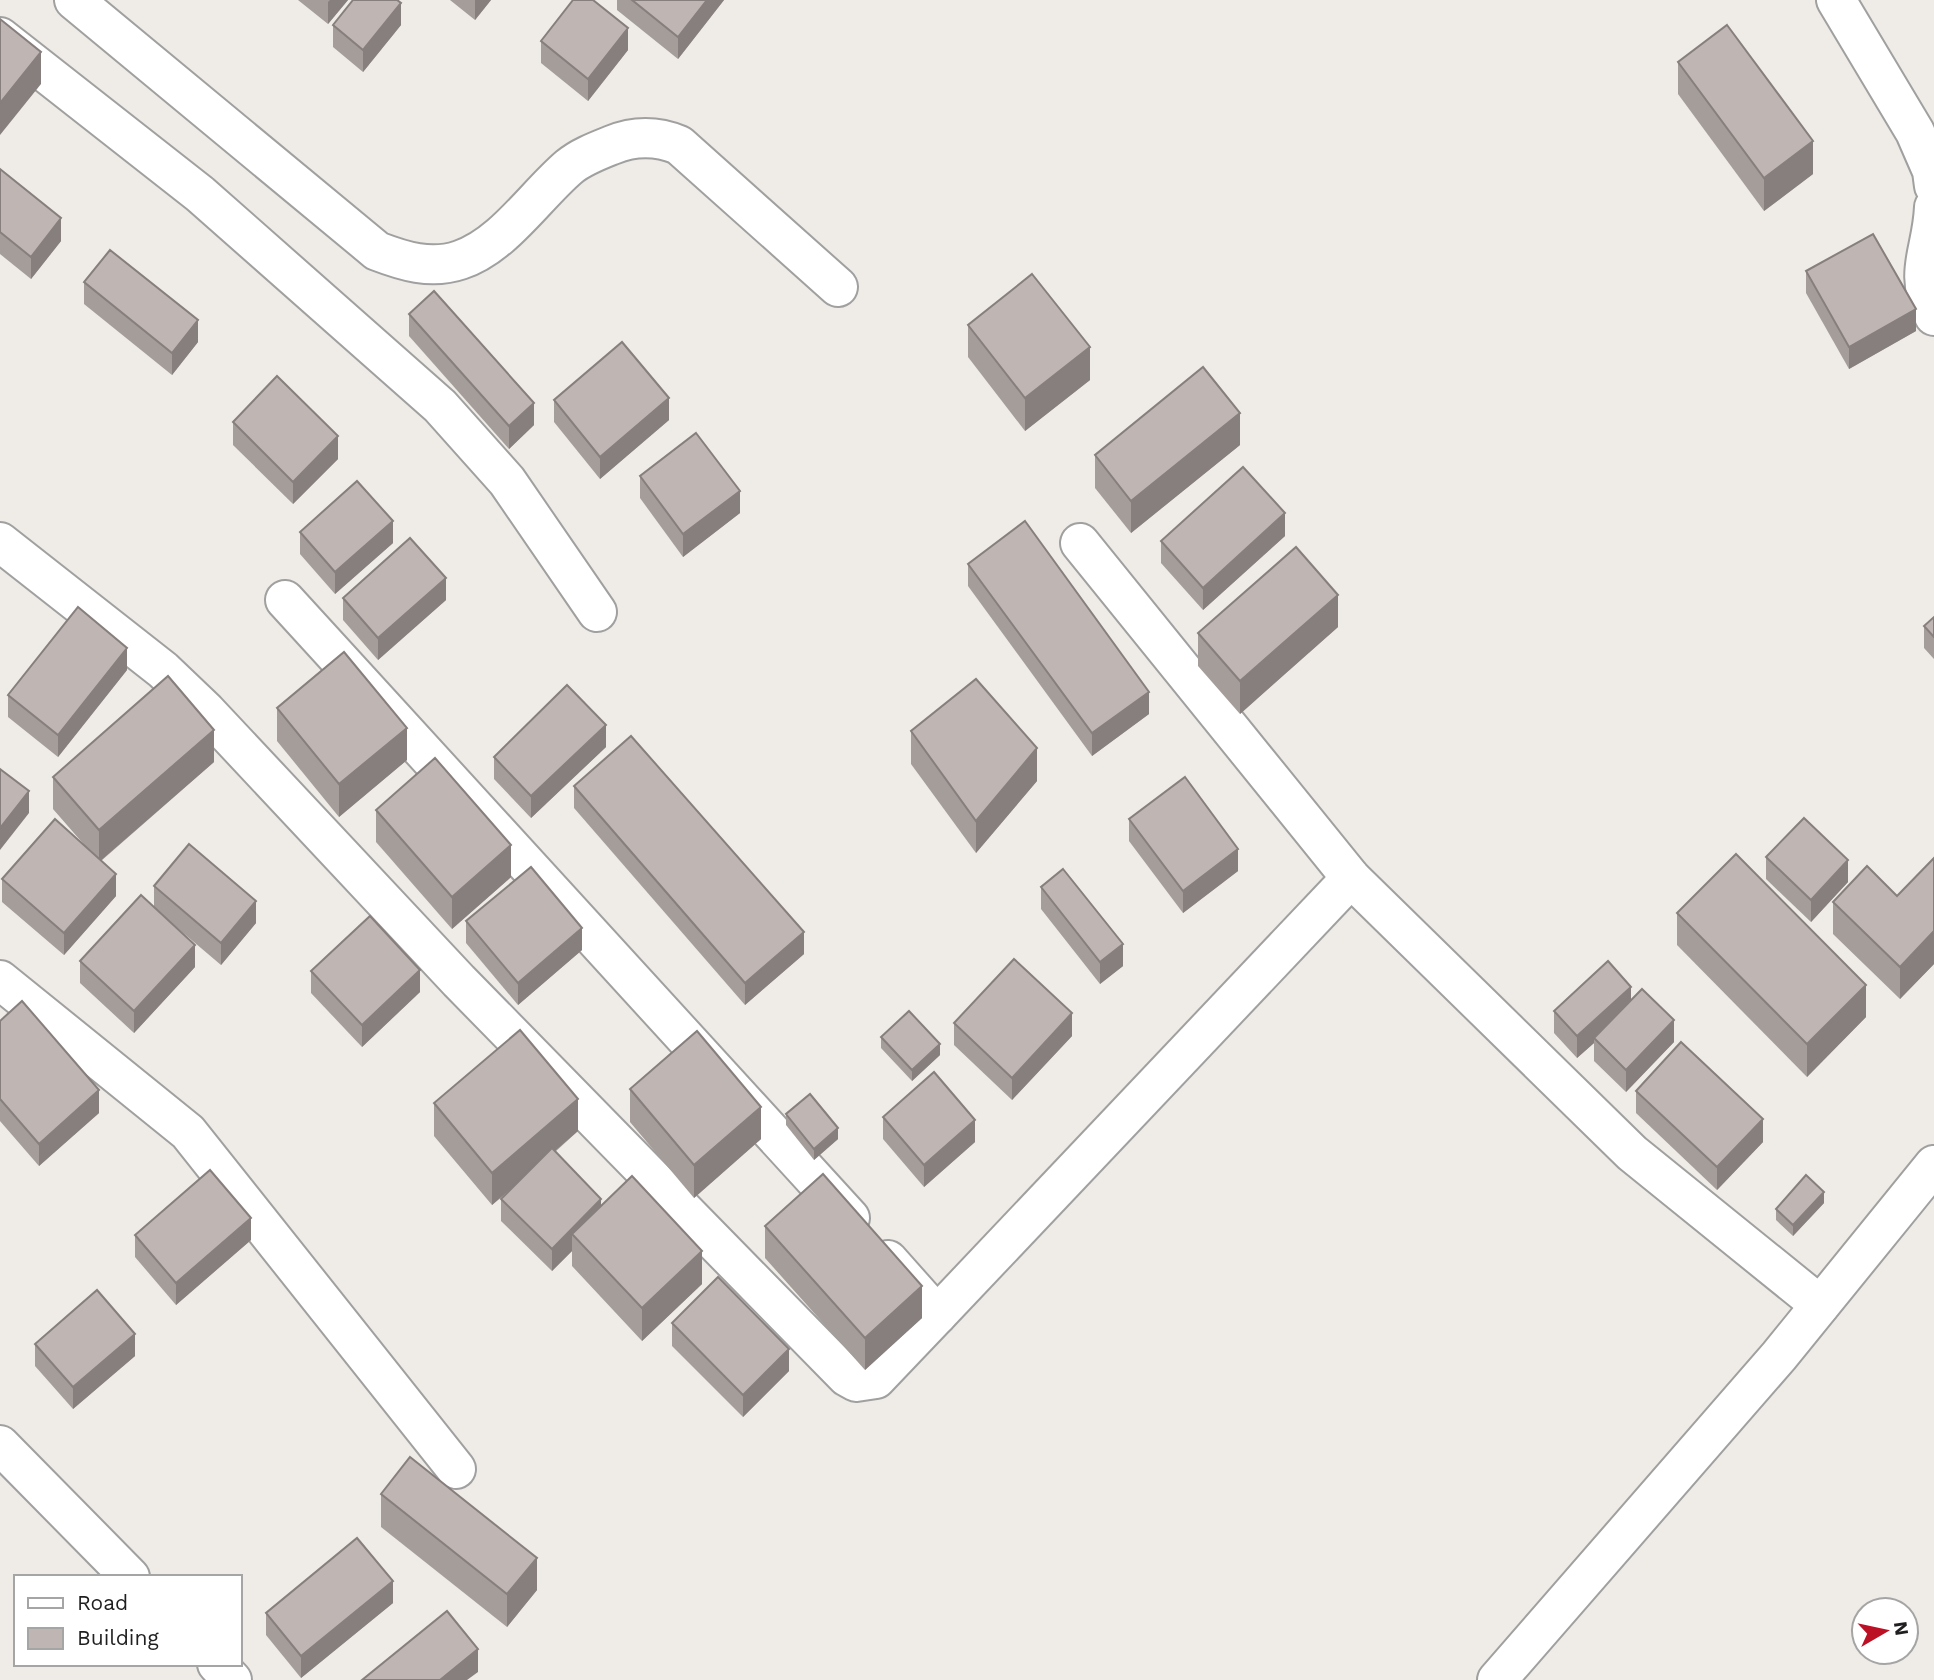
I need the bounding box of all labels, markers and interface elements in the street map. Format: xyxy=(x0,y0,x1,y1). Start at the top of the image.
legend xyxy=(14,1575,242,1666)
text: Road xyxy=(77,1590,128,1615)
north arrow xyxy=(1850,1596,1920,1666)
text: N xyxy=(1889,1620,1914,1637)
text: Building xyxy=(77,1625,159,1650)

